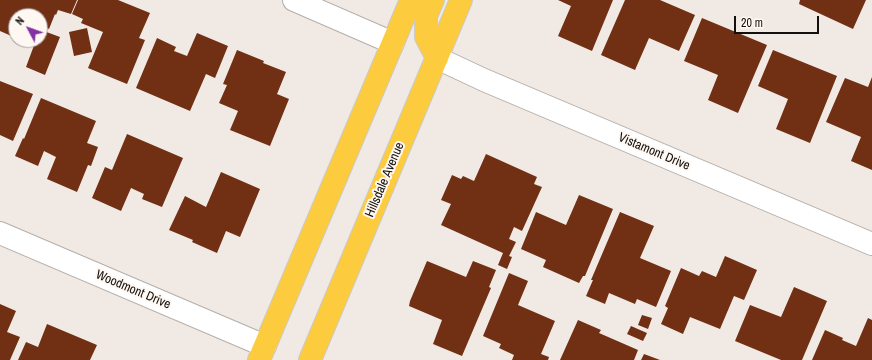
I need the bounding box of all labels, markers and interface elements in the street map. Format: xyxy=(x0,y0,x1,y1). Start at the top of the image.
north arrow xyxy=(8,8,48,48)
scale bar xyxy=(736,8,821,34)
text: N xyxy=(12,14,27,28)
text: 20 m xyxy=(741,15,763,31)
street label: Vistamont Drive xyxy=(616,130,692,174)
street label: Hillsdale Avenue xyxy=(362,140,408,220)
street label: Woodmont Drive xyxy=(93,267,173,313)

